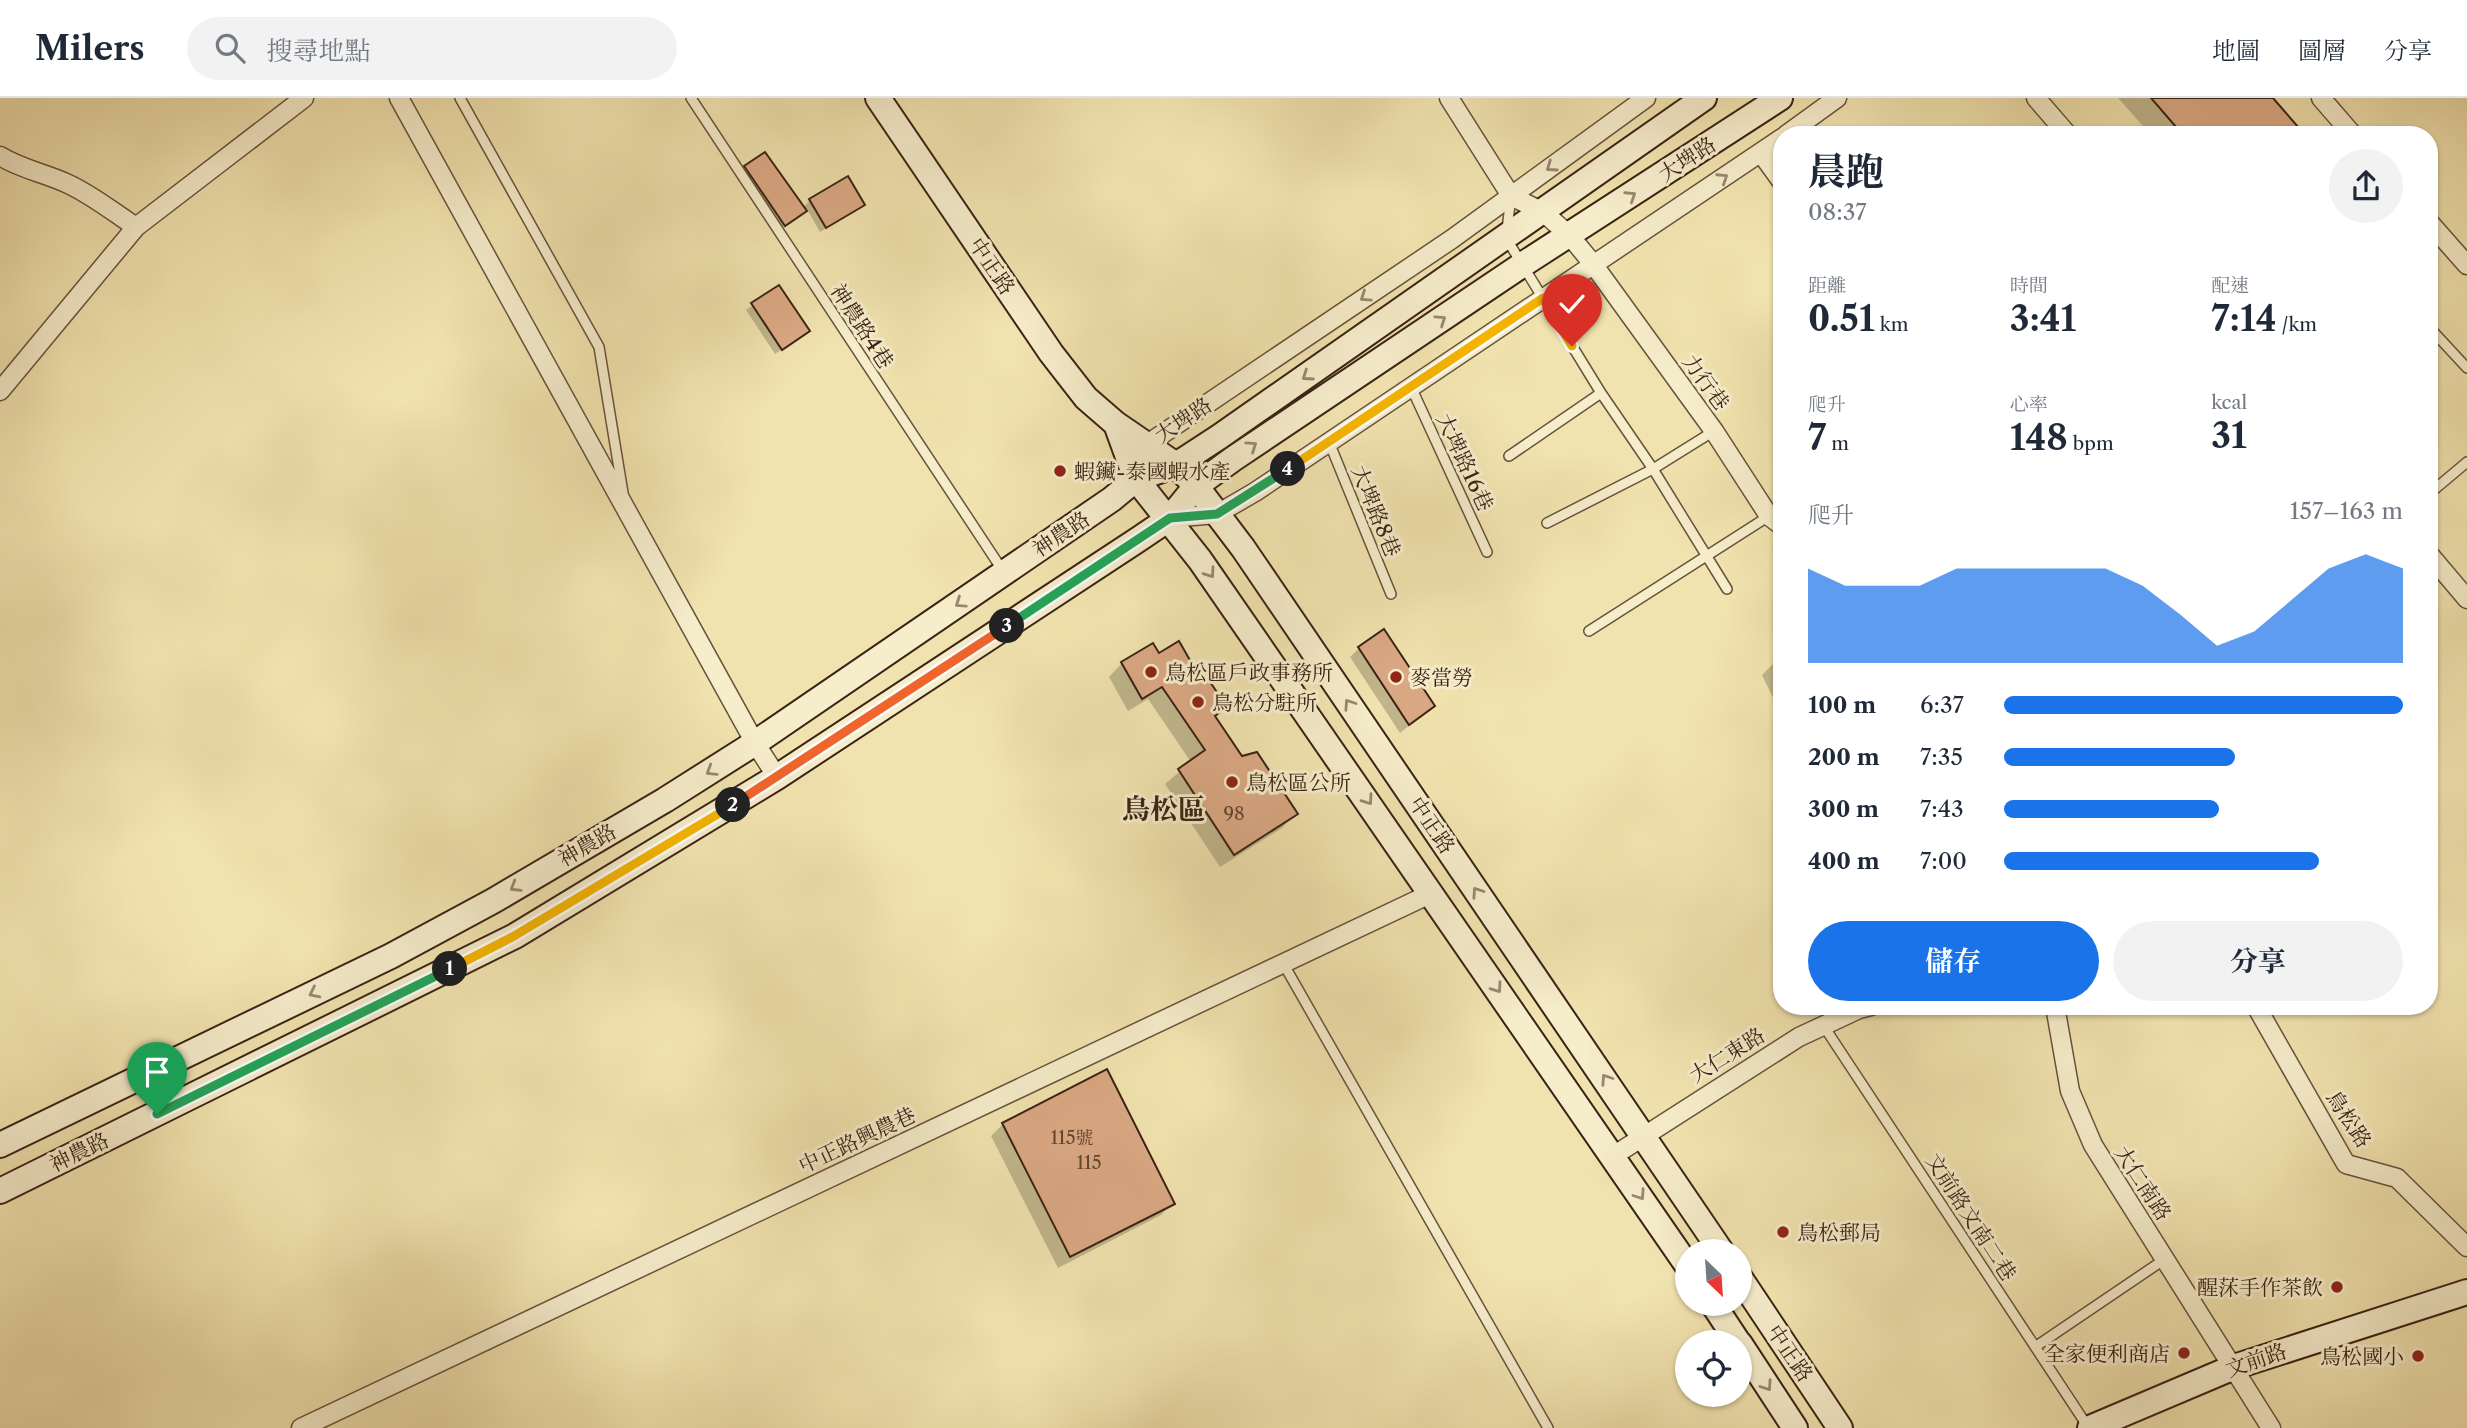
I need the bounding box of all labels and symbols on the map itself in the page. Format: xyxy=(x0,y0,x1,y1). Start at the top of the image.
street label: 大埤路 xyxy=(1654,131,1720,187)
one-way arrow xyxy=(1546,159,1559,171)
one-way arrow xyxy=(1715,174,1728,186)
one-way arrow xyxy=(1623,191,1636,204)
street label: 中正路 xyxy=(964,233,1020,299)
pin xyxy=(1542,274,1602,346)
street label: 神農路4巷 xyxy=(825,279,899,373)
one-way arrow xyxy=(1360,289,1373,302)
one-way arrow xyxy=(1433,315,1446,328)
street label: 力行巷 xyxy=(1677,349,1735,415)
one-way arrow xyxy=(1302,368,1315,380)
street label: 大埤路 xyxy=(1150,392,1216,448)
street label: 大埤路16巷 xyxy=(1431,409,1499,515)
one-way arrow xyxy=(1244,442,1257,455)
pin: 4 xyxy=(1270,452,1306,486)
place label: 蝦鑶-泰國蝦水產 xyxy=(1074,459,1231,484)
street label: 大埤路8巷 xyxy=(1346,462,1406,560)
marker: 蝦鑶-泰國蝦水產 xyxy=(1052,463,1068,479)
street label: 神農路 xyxy=(1028,506,1094,562)
one-way arrow xyxy=(1202,566,1215,579)
one-way arrow xyxy=(955,595,968,607)
pin: 3 xyxy=(990,608,1024,644)
place label: 鳥松區戶政事務所 xyxy=(1165,660,1333,685)
marker: 鳥松區戶政事務所 xyxy=(1143,664,1159,680)
place label: 麥當勞 xyxy=(1410,665,1473,690)
marker: 麥當勞 xyxy=(1388,669,1404,685)
place label: 鳥松分駐所 xyxy=(1212,690,1317,715)
marker: 鳥松分駐所 xyxy=(1190,694,1206,710)
one-way arrow xyxy=(1345,699,1357,712)
one-way arrow xyxy=(705,762,718,775)
place label: 鳥松區公所 xyxy=(1246,770,1351,795)
marker: 鳥松區公所 xyxy=(1224,774,1240,790)
pin: 2 xyxy=(716,788,750,822)
district label: 鳥松區 xyxy=(1122,792,1206,826)
street label: 中正路 xyxy=(1404,792,1460,858)
one-way arrow xyxy=(1360,793,1373,806)
house number: 98 xyxy=(1223,803,1245,825)
street label: 神農路 xyxy=(553,818,621,872)
one-way arrow xyxy=(510,879,523,892)
one-way arrow xyxy=(1472,886,1485,899)
pin: 1 xyxy=(433,952,468,986)
one-way arrow xyxy=(1489,980,1501,993)
one-way arrow xyxy=(309,985,321,999)
street label: 大仁東路 xyxy=(1685,1022,1769,1088)
pin xyxy=(127,1042,187,1114)
one-way arrow xyxy=(1601,1074,1614,1087)
street label: 鳥松路 xyxy=(2321,1086,2377,1152)
street label: 中正路興農巷 xyxy=(795,1102,919,1178)
street label: 神農路 xyxy=(45,1127,113,1177)
house number: 115號 xyxy=(1051,1127,1093,1149)
street label: 大仁南路 xyxy=(2110,1141,2176,1225)
street label: 文前路文南二巷 xyxy=(1920,1149,2022,1285)
house number: 115 xyxy=(1077,1152,1101,1174)
one-way arrow xyxy=(1632,1187,1644,1200)
place label: 鳥松郵局 xyxy=(1797,1220,1881,1245)
marker: 鳥松郵局 xyxy=(1775,1224,1791,1240)
north arrow xyxy=(1675,1239,1752,1316)
place label: 醒莯手作茶飲 xyxy=(2197,1275,2323,1300)
marker: 醒莯手作茶飲 xyxy=(2329,1279,2345,1295)
street label: 中正路 xyxy=(1762,1320,1818,1386)
street label: 文前路 xyxy=(2222,1338,2290,1382)
place label: 全家便利商店 xyxy=(2044,1341,2170,1366)
place label: 鳥松國小 xyxy=(2320,1344,2404,1369)
marker: 全家便利商店 xyxy=(2176,1345,2192,1361)
marker: 鳥松國小 xyxy=(2410,1348,2426,1364)
one-way arrow xyxy=(1759,1378,1772,1391)

